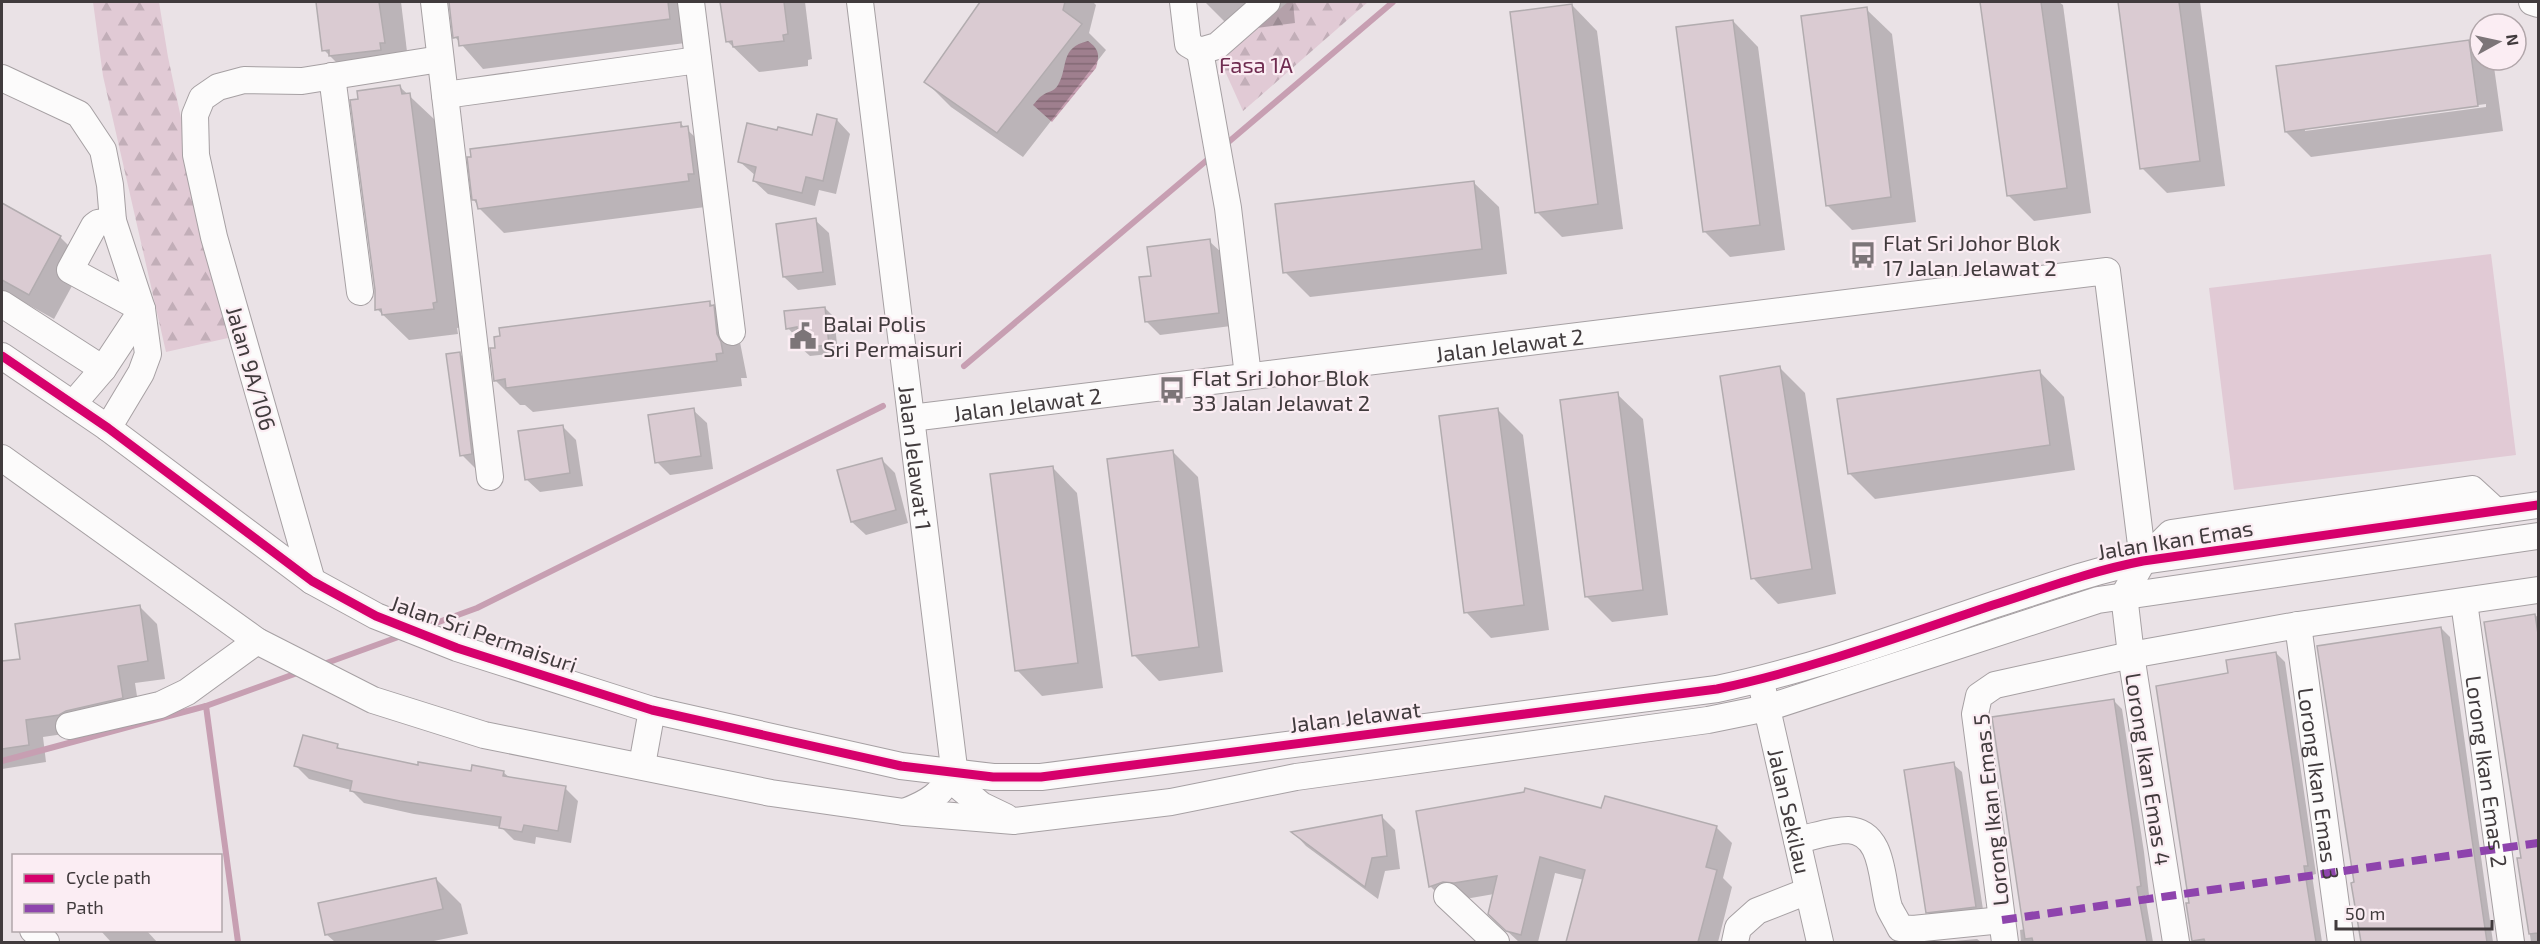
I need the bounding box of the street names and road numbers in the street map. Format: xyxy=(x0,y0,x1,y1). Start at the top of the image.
street label: Jalan 9A/106 xyxy=(222,303,282,433)
street label: Jalan Jelawat 2 xyxy=(1434,322,1585,366)
street label: Jalan Jelawat 2 xyxy=(951,382,1103,426)
street label: Jalan Jelawat 1 xyxy=(894,384,938,531)
street label: Jalan Ikan Emas xyxy=(2095,514,2255,564)
street label: Jalan Sri Permaisuri xyxy=(387,589,581,677)
street label: Lorong Ikan Emas 4 xyxy=(2121,671,2177,867)
street label: Lorong Ikan Emas 2 xyxy=(2461,674,2514,869)
street label: Lorong Ikan Emas 3 xyxy=(2294,686,2345,881)
street label: Jalan Jelawat xyxy=(1288,695,1422,737)
street label: Lorong Ikan Emas 5 xyxy=(1967,713,2013,907)
street label: Jalan Sekilau xyxy=(1763,746,1817,876)

